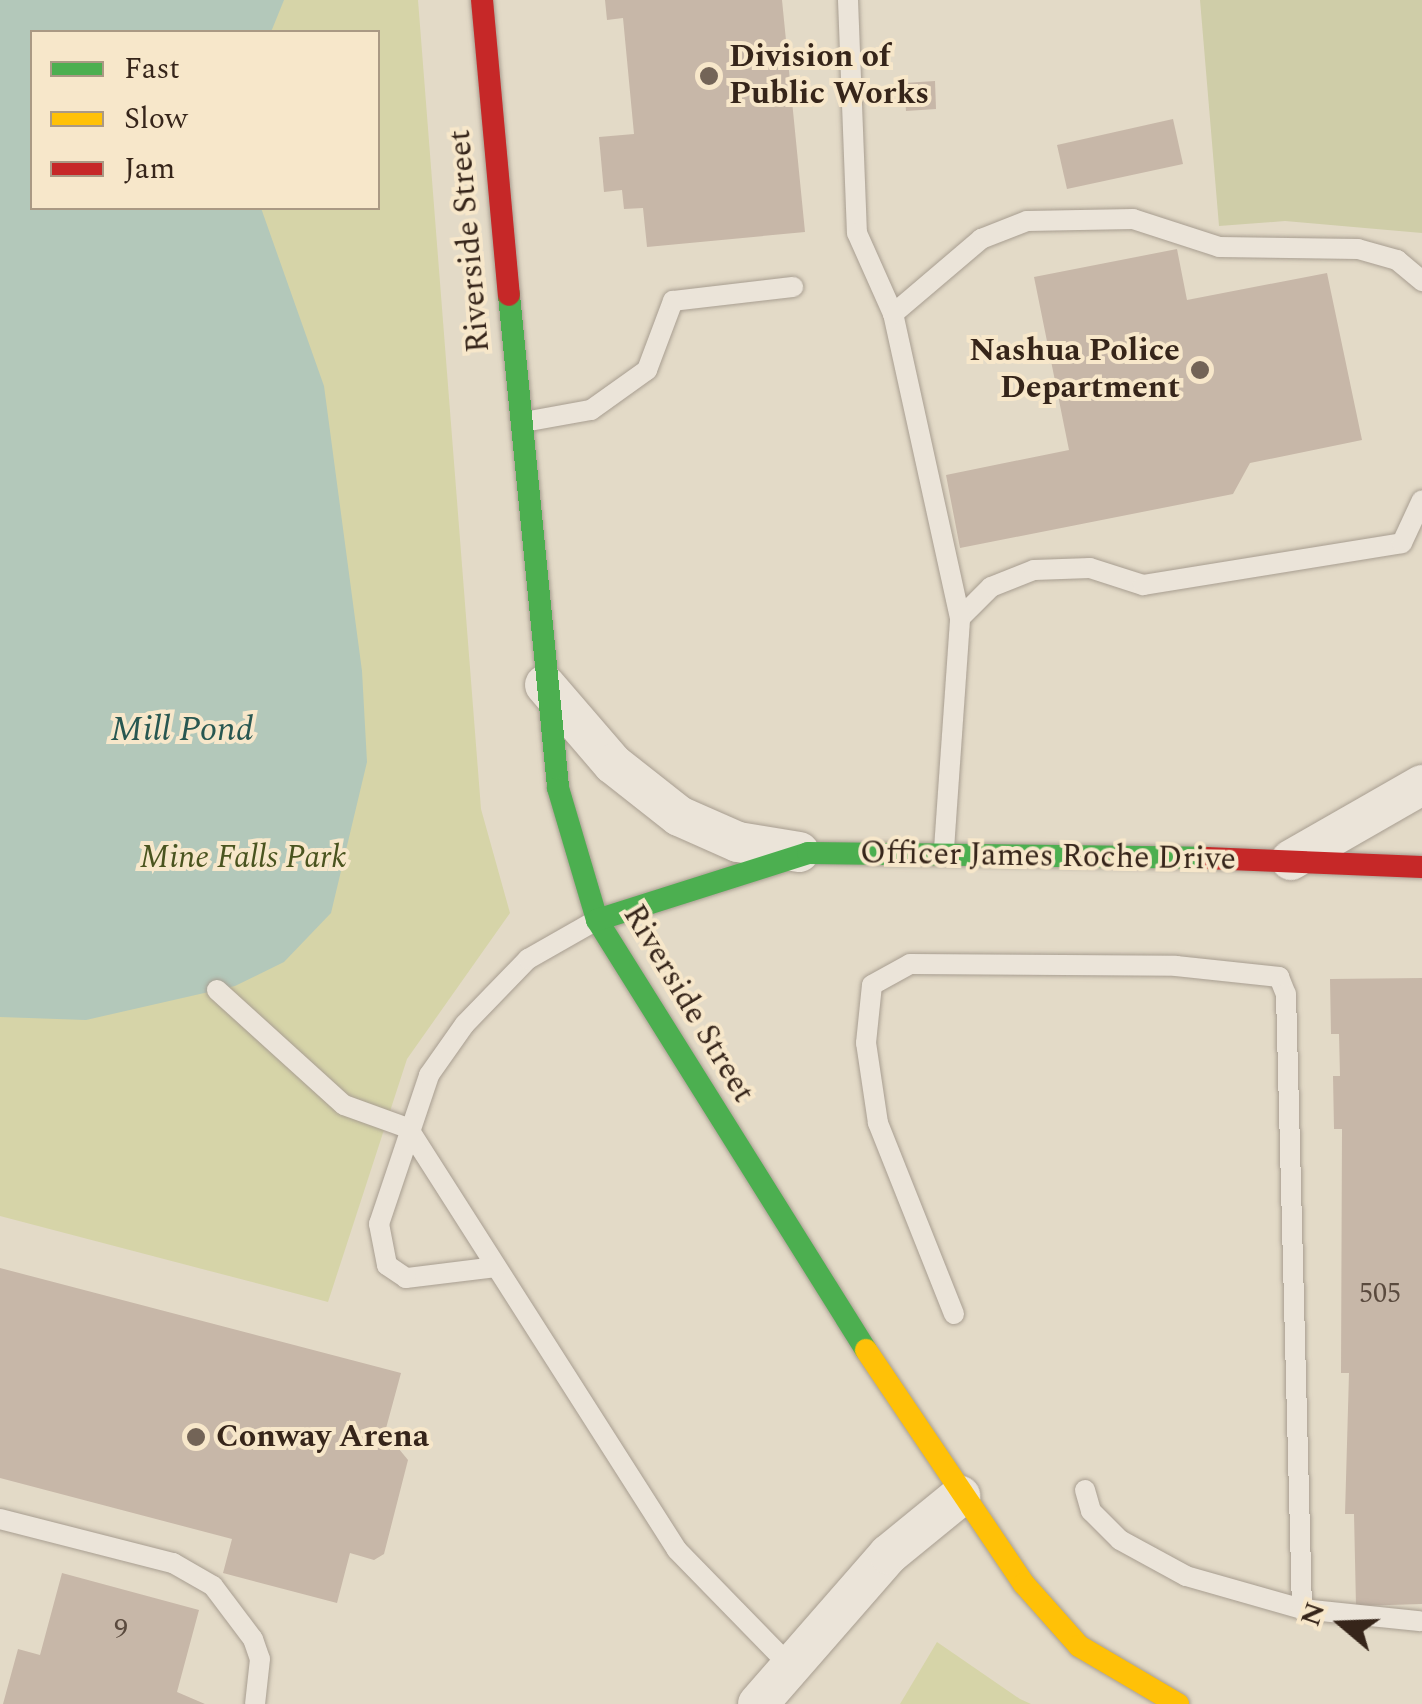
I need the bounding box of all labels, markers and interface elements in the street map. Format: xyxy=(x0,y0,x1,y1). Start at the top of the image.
legend xyxy=(30,30,380,210)
place label: Division of Public Works xyxy=(729,39,929,114)
text: Fast xyxy=(124,46,180,92)
marker: Division of Public Works xyxy=(698,65,720,87)
text: Slow xyxy=(124,96,188,142)
street label: Riverside Street xyxy=(441,128,499,354)
text: Jam xyxy=(124,146,175,192)
place label: Nashua Police Department xyxy=(969,333,1180,408)
marker: Nashua Police Department xyxy=(1189,359,1211,381)
water label: Mill Pond xyxy=(110,709,254,751)
street label: Officer James Roche Drive xyxy=(860,835,1236,879)
park label: Mine Falls Park xyxy=(140,839,346,877)
street label: Riverside Street xyxy=(614,898,762,1110)
house number: 505 xyxy=(1359,1277,1401,1311)
place label: Conway Arena xyxy=(216,1418,429,1456)
marker: Conway Arena xyxy=(185,1426,207,1448)
north arrow xyxy=(1292,1574,1392,1674)
text: N xyxy=(1289,1596,1337,1632)
house number: 9 xyxy=(114,1613,128,1647)

